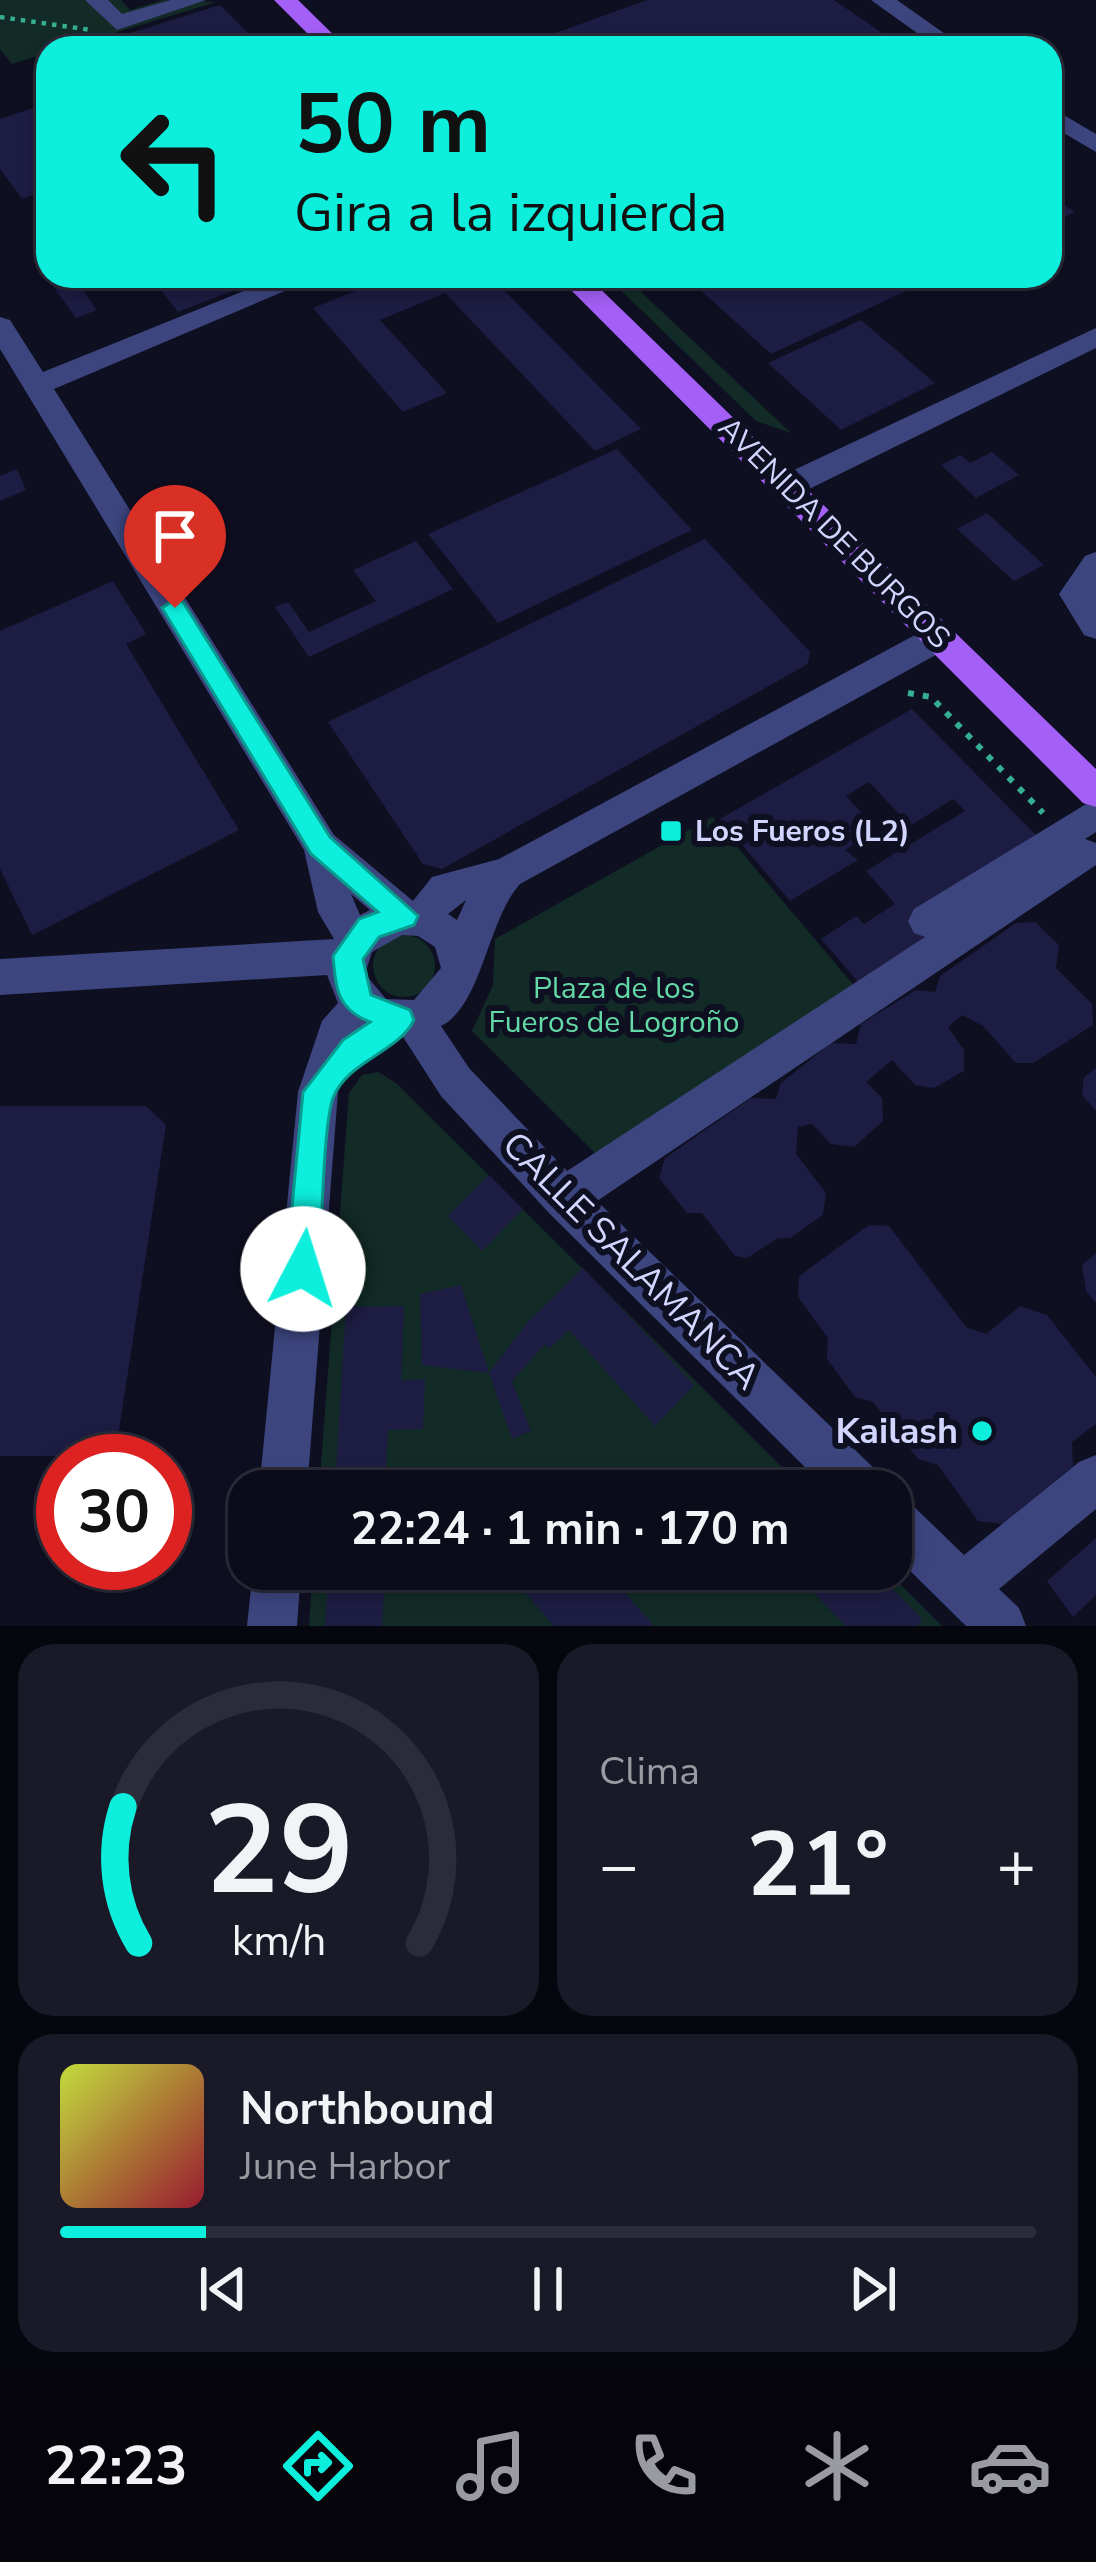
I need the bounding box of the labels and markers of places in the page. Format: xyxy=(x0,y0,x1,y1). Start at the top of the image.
pin xyxy=(124,485,226,608)
place label: Los Fueros (L2) xyxy=(695,811,910,852)
marker: Los Fueros (L2) xyxy=(658,818,684,844)
place label: Kailash xyxy=(835,1407,958,1456)
marker: Kailash xyxy=(969,1418,995,1444)

